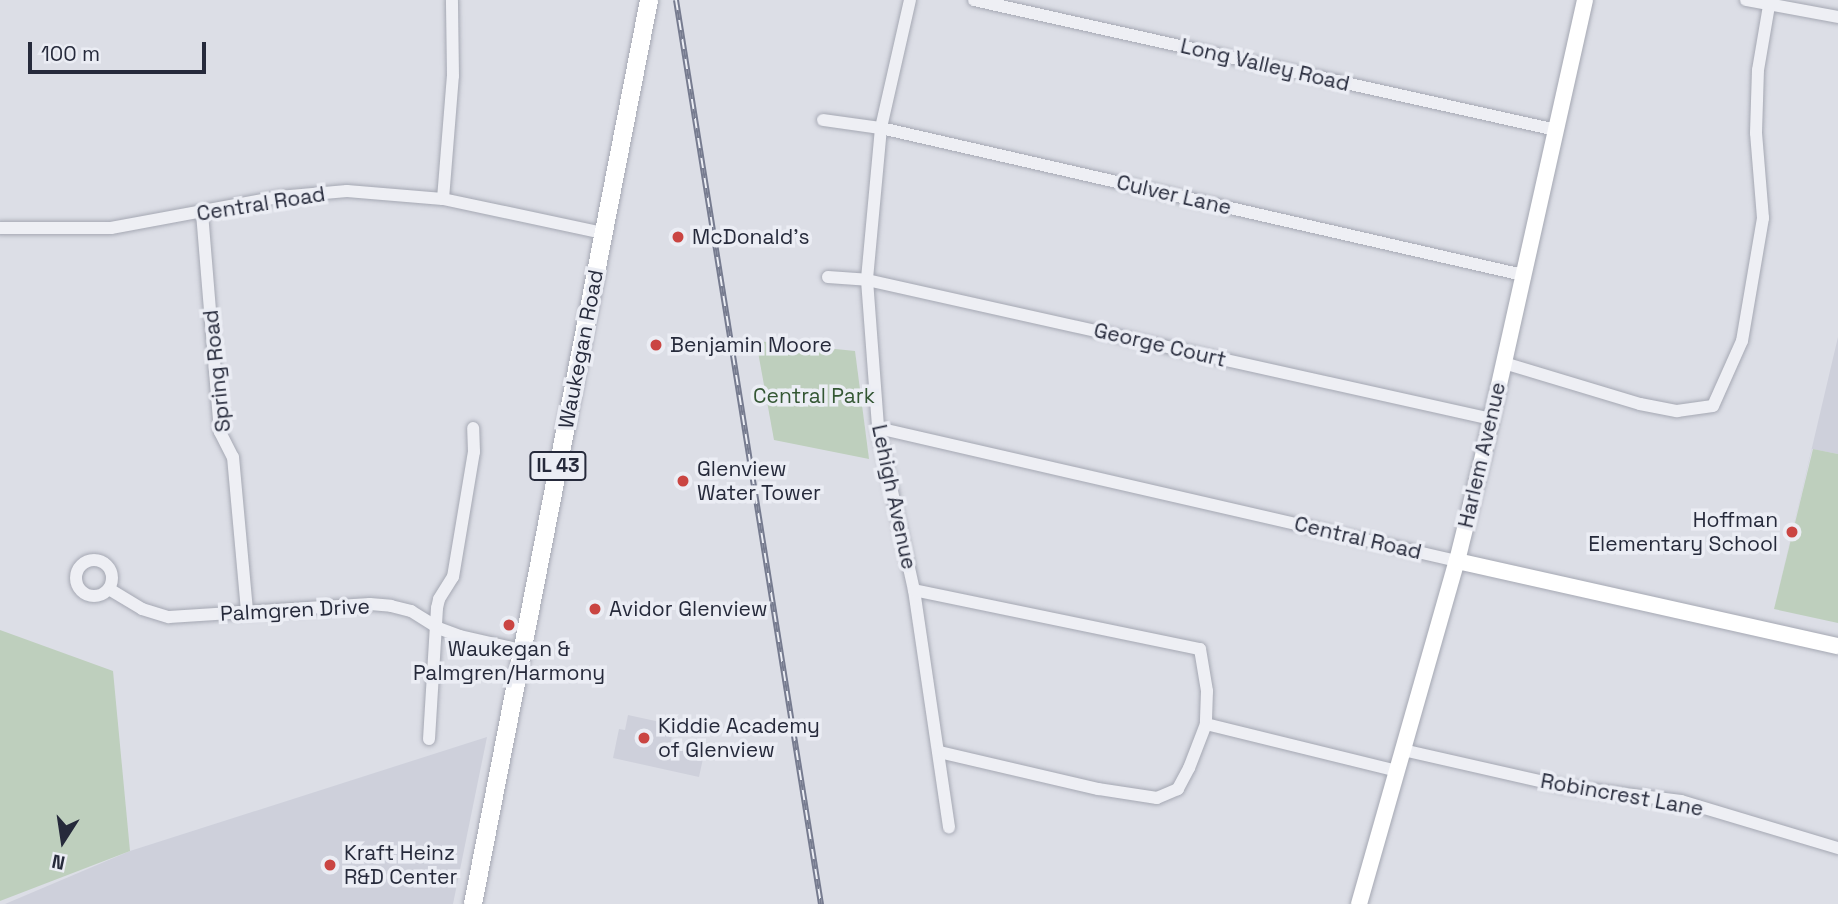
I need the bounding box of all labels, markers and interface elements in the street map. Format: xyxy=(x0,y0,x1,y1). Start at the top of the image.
scale bar xyxy=(32,28,210,72)
street label: Long Valley Road xyxy=(1178,33,1352,97)
text: 100 m xyxy=(41,40,100,67)
street label: Culver Lane xyxy=(1114,170,1234,220)
street label: Central Road xyxy=(195,181,327,227)
place label: McDonald's xyxy=(692,224,810,250)
marker: McDonald's xyxy=(670,229,686,245)
street label: Waukegan Road xyxy=(553,267,609,431)
street label: Spring Road xyxy=(198,309,236,433)
street label: George Court xyxy=(1091,318,1229,372)
place label: Benjamin Moore xyxy=(670,332,832,358)
marker: Benjamin Moore xyxy=(648,337,664,353)
street label: Harlem Avenue xyxy=(1453,380,1511,530)
park label: Central Park xyxy=(753,383,875,409)
street label: Lehigh Avenue xyxy=(866,422,922,572)
road number: IL 43 xyxy=(528,450,588,481)
place label: Glenview Water Tower xyxy=(697,456,822,506)
marker: Glenview Water Tower xyxy=(675,473,691,489)
place label: Hoffman Elementary School xyxy=(1588,507,1778,557)
street label: Central Road xyxy=(1292,511,1424,565)
marker: Hoffman Elementary School xyxy=(1784,524,1800,540)
street label: Palmgren Drive xyxy=(220,594,370,626)
place label: Avidor Glenview xyxy=(609,596,768,622)
marker: Avidor Glenview xyxy=(587,601,603,617)
marker: Waukegan & Palmgren/Harmony xyxy=(501,617,517,633)
place label: Waukegan & Palmgren/Harmony xyxy=(413,636,605,686)
place label: Kiddie Academy of Glenview xyxy=(658,713,820,763)
marker: Kiddie Academy of Glenview xyxy=(636,730,652,746)
street label: Robincrest Lane xyxy=(1539,768,1705,822)
north arrow xyxy=(28,806,98,876)
place label: Kraft Heinz R&D Center xyxy=(344,840,457,890)
text: N xyxy=(50,848,67,876)
marker: Kraft Heinz R&D Center xyxy=(322,857,338,873)

